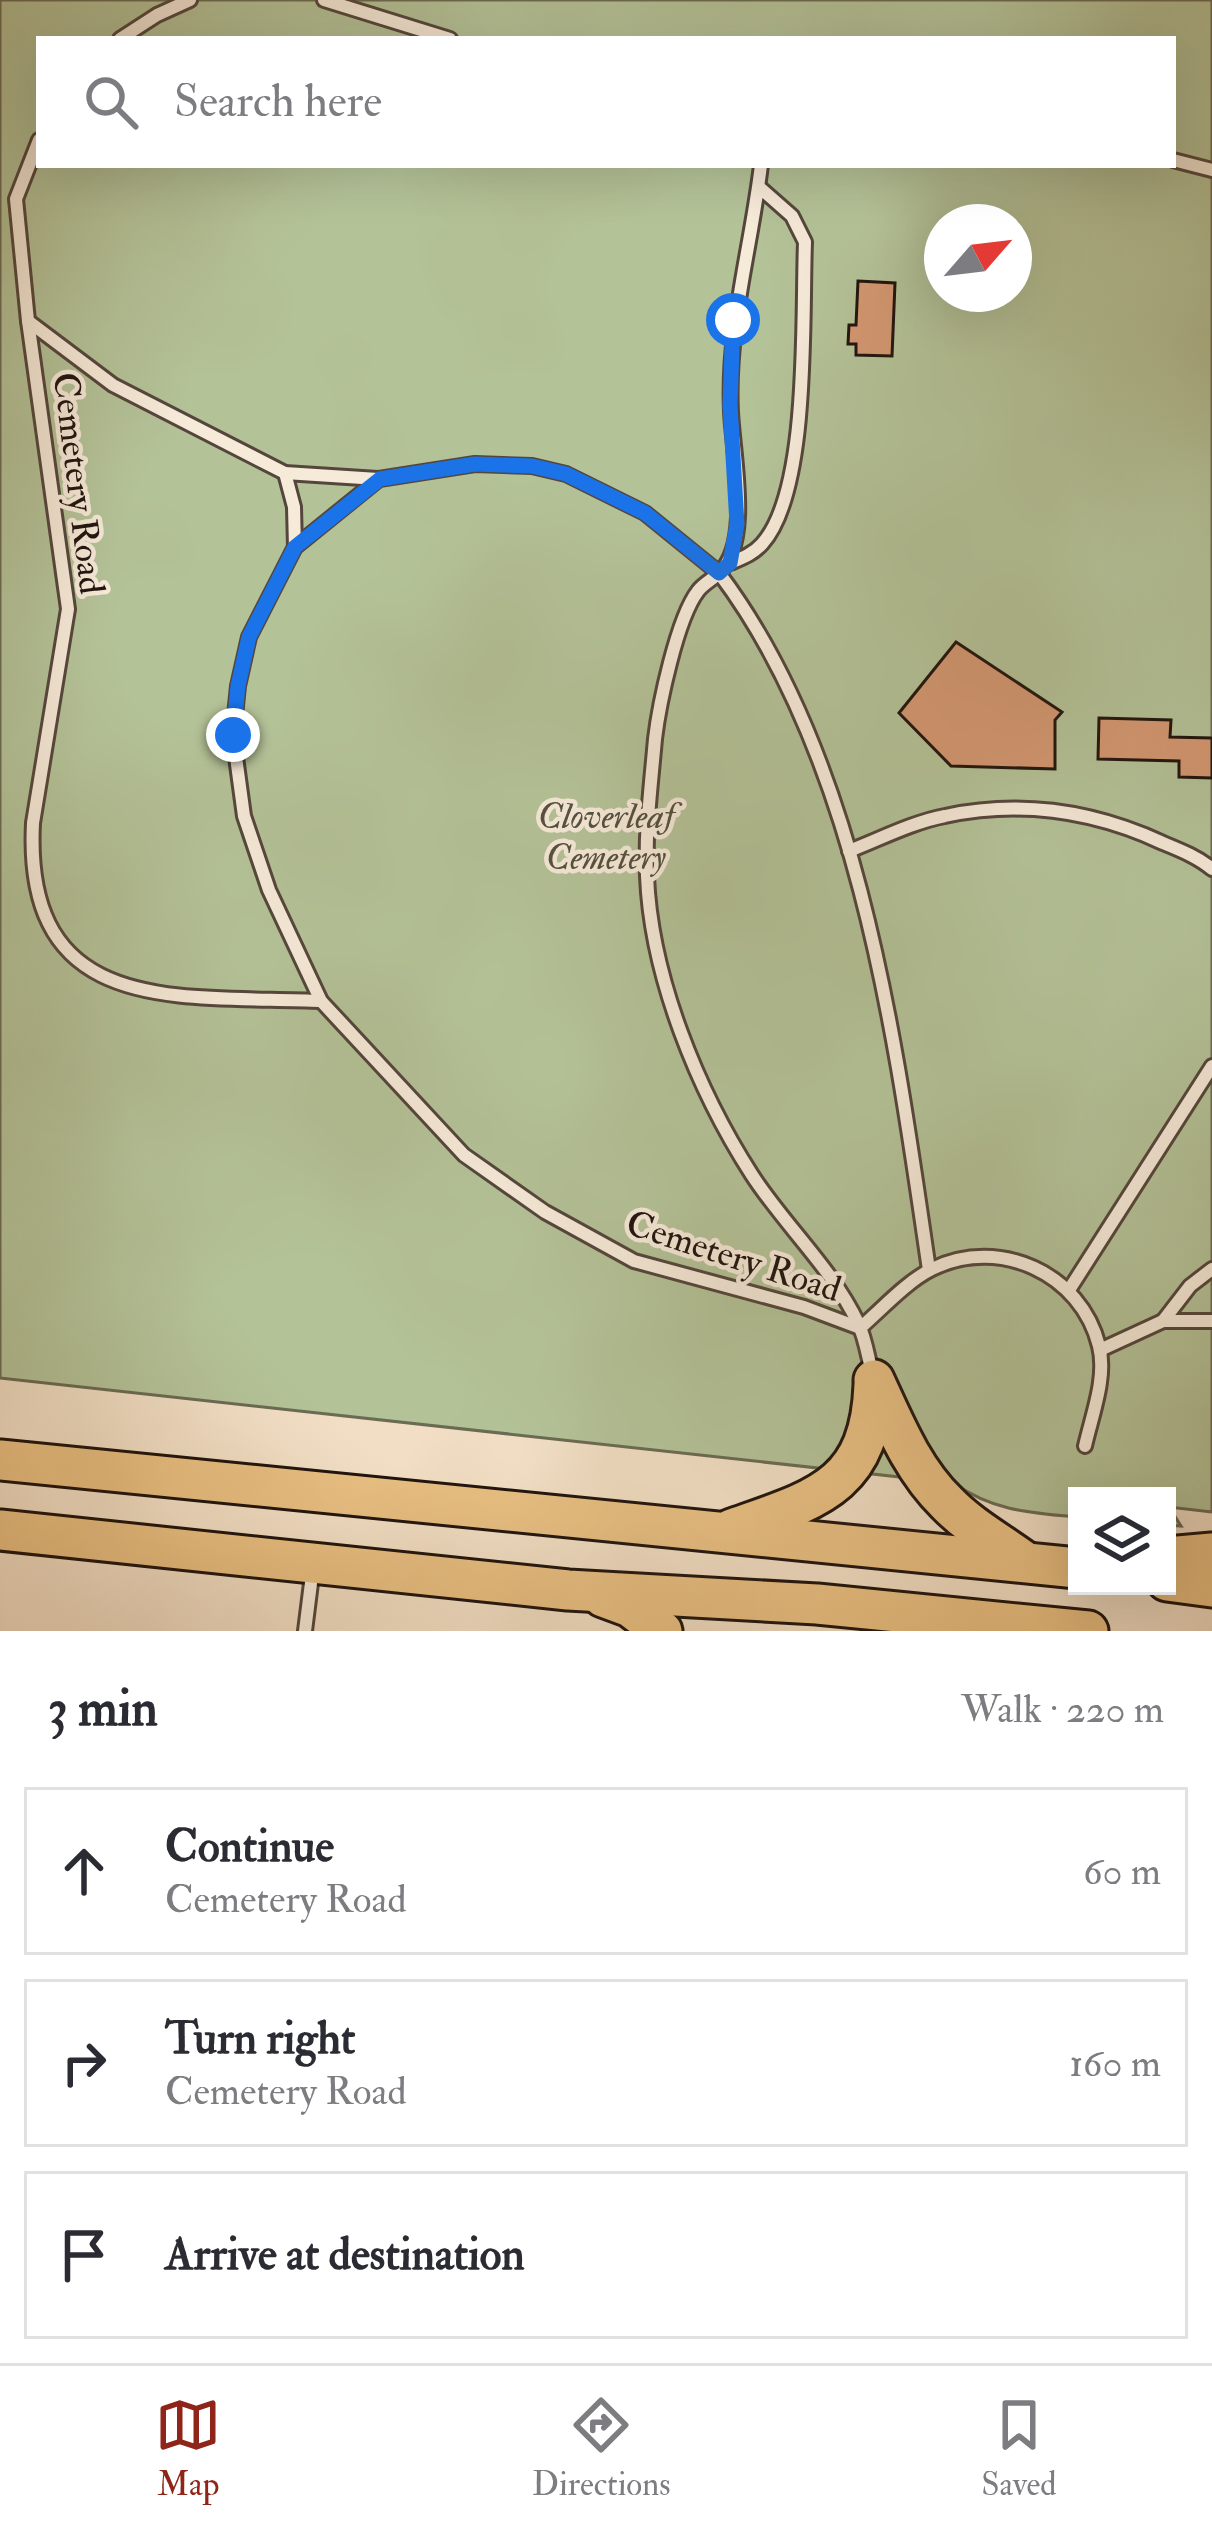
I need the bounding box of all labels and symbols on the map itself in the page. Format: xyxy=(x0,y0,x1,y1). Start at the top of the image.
north arrow xyxy=(924,204,1032,312)
route start xyxy=(706,293,760,347)
street label: Cemetery Road xyxy=(43,370,114,597)
route end xyxy=(206,708,260,762)
park label: Cloverleaf Cemetery xyxy=(538,794,683,880)
street label: Cemetery Road xyxy=(621,1201,847,1312)

